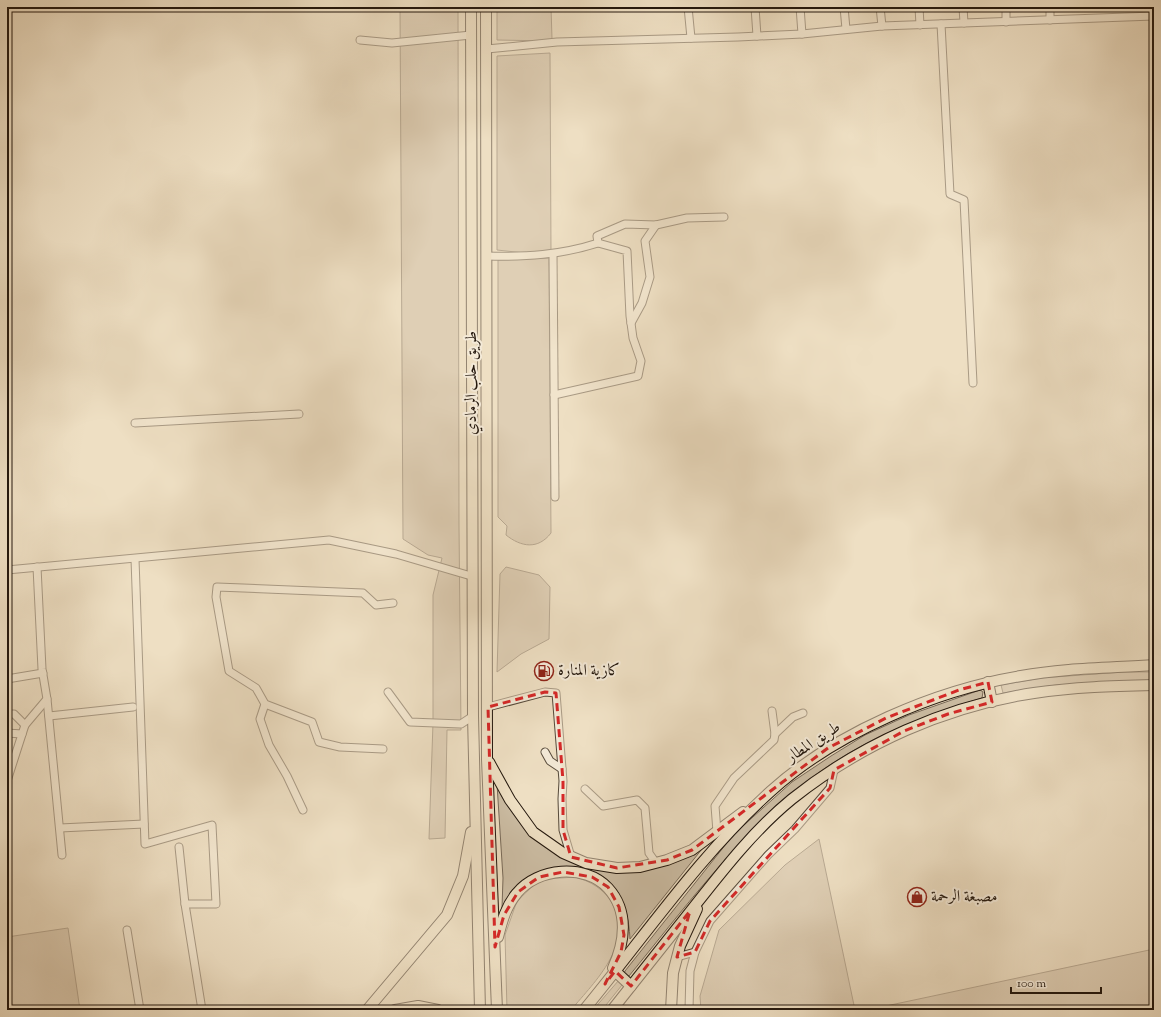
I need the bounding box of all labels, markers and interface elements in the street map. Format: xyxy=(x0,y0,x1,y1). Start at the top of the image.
street label: طريق حلب الرمادي xyxy=(461,331,484,435)
fuel station icon: كازية المنارة xyxy=(533,660,555,682)
place label: كازية المنارة xyxy=(558,660,620,683)
street label: طريق المطار xyxy=(781,717,846,770)
shop icon: مصبغة الرحمة xyxy=(906,886,928,908)
place label: مصبغة الرحمة xyxy=(931,886,997,909)
scale bar xyxy=(1011,969,1101,995)
text: 100 m xyxy=(1017,975,1046,993)

